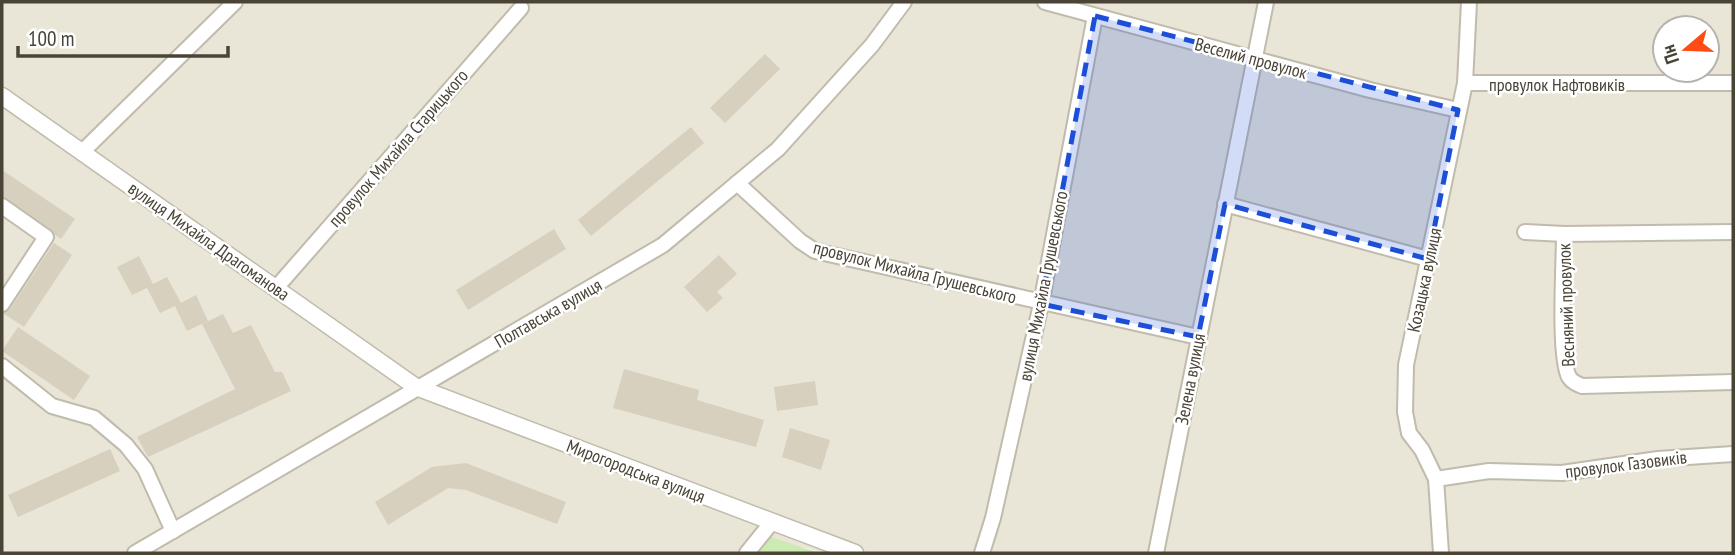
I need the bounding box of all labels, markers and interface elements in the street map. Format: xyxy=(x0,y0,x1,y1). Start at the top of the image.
scale bar xyxy=(18,14,228,58)
north arrow xyxy=(1651,14,1721,84)
text: 100 m xyxy=(28,25,74,52)
street label: Веселий провулок xyxy=(1192,32,1310,84)
text: Пн xyxy=(1656,42,1684,67)
street label: провулок Михайла Старицького xyxy=(323,64,473,232)
street label: провулок Нафтовиків xyxy=(1489,73,1625,96)
street label: вулиця Михайла Драгоманова xyxy=(124,177,294,305)
street label: вулиця Михайла Грушевського xyxy=(1013,189,1073,383)
street label: Козацька вулиця xyxy=(1402,226,1446,334)
street label: провулок Михайла Грушевського xyxy=(811,236,1019,308)
street label: Весняний провулок xyxy=(1552,243,1580,367)
street label: Полтавська вулиця xyxy=(490,273,606,353)
street label: Зелена вулиця xyxy=(1170,331,1210,427)
street label: Мирогородська вулиця xyxy=(564,434,709,508)
street label: провулок Газовиків xyxy=(1564,445,1688,483)

